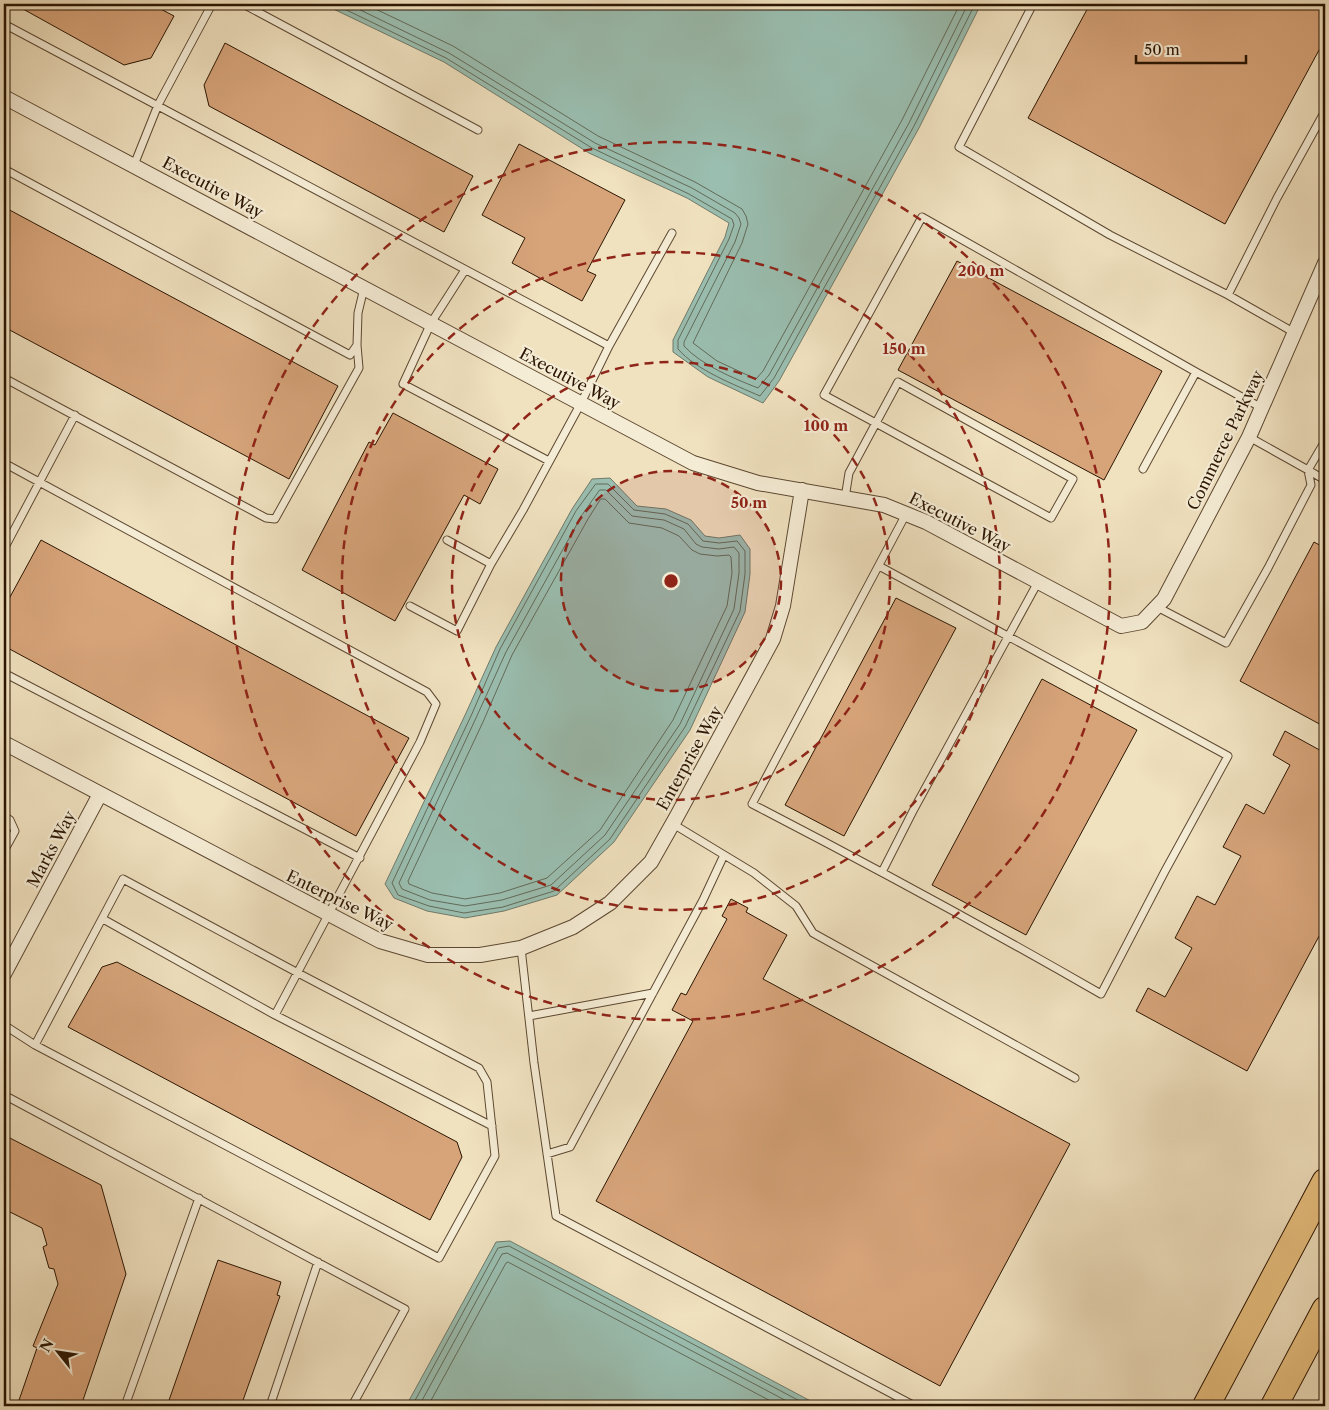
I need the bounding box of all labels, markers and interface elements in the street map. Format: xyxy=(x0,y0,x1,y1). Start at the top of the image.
scale bar xyxy=(1136,32,1246,64)
text: 50 m xyxy=(1144,40,1180,59)
street label: Executive Way xyxy=(159,152,268,222)
text: 200 m xyxy=(958,261,1004,280)
text: 150 m xyxy=(882,339,926,358)
street label: Executive Way xyxy=(516,343,625,413)
street label: Commerce Parkway xyxy=(1182,366,1268,513)
text: 100 m xyxy=(804,416,848,435)
street label: Executive Way xyxy=(906,488,1015,557)
text: 50 m xyxy=(731,493,767,512)
centre of rings xyxy=(662,572,680,590)
street label: Enterprise Way xyxy=(652,701,727,814)
street label: Marks Way xyxy=(22,806,80,891)
street label: Enterprise Way xyxy=(283,865,398,935)
north arrow xyxy=(32,1328,82,1378)
text: N xyxy=(36,1336,58,1355)

